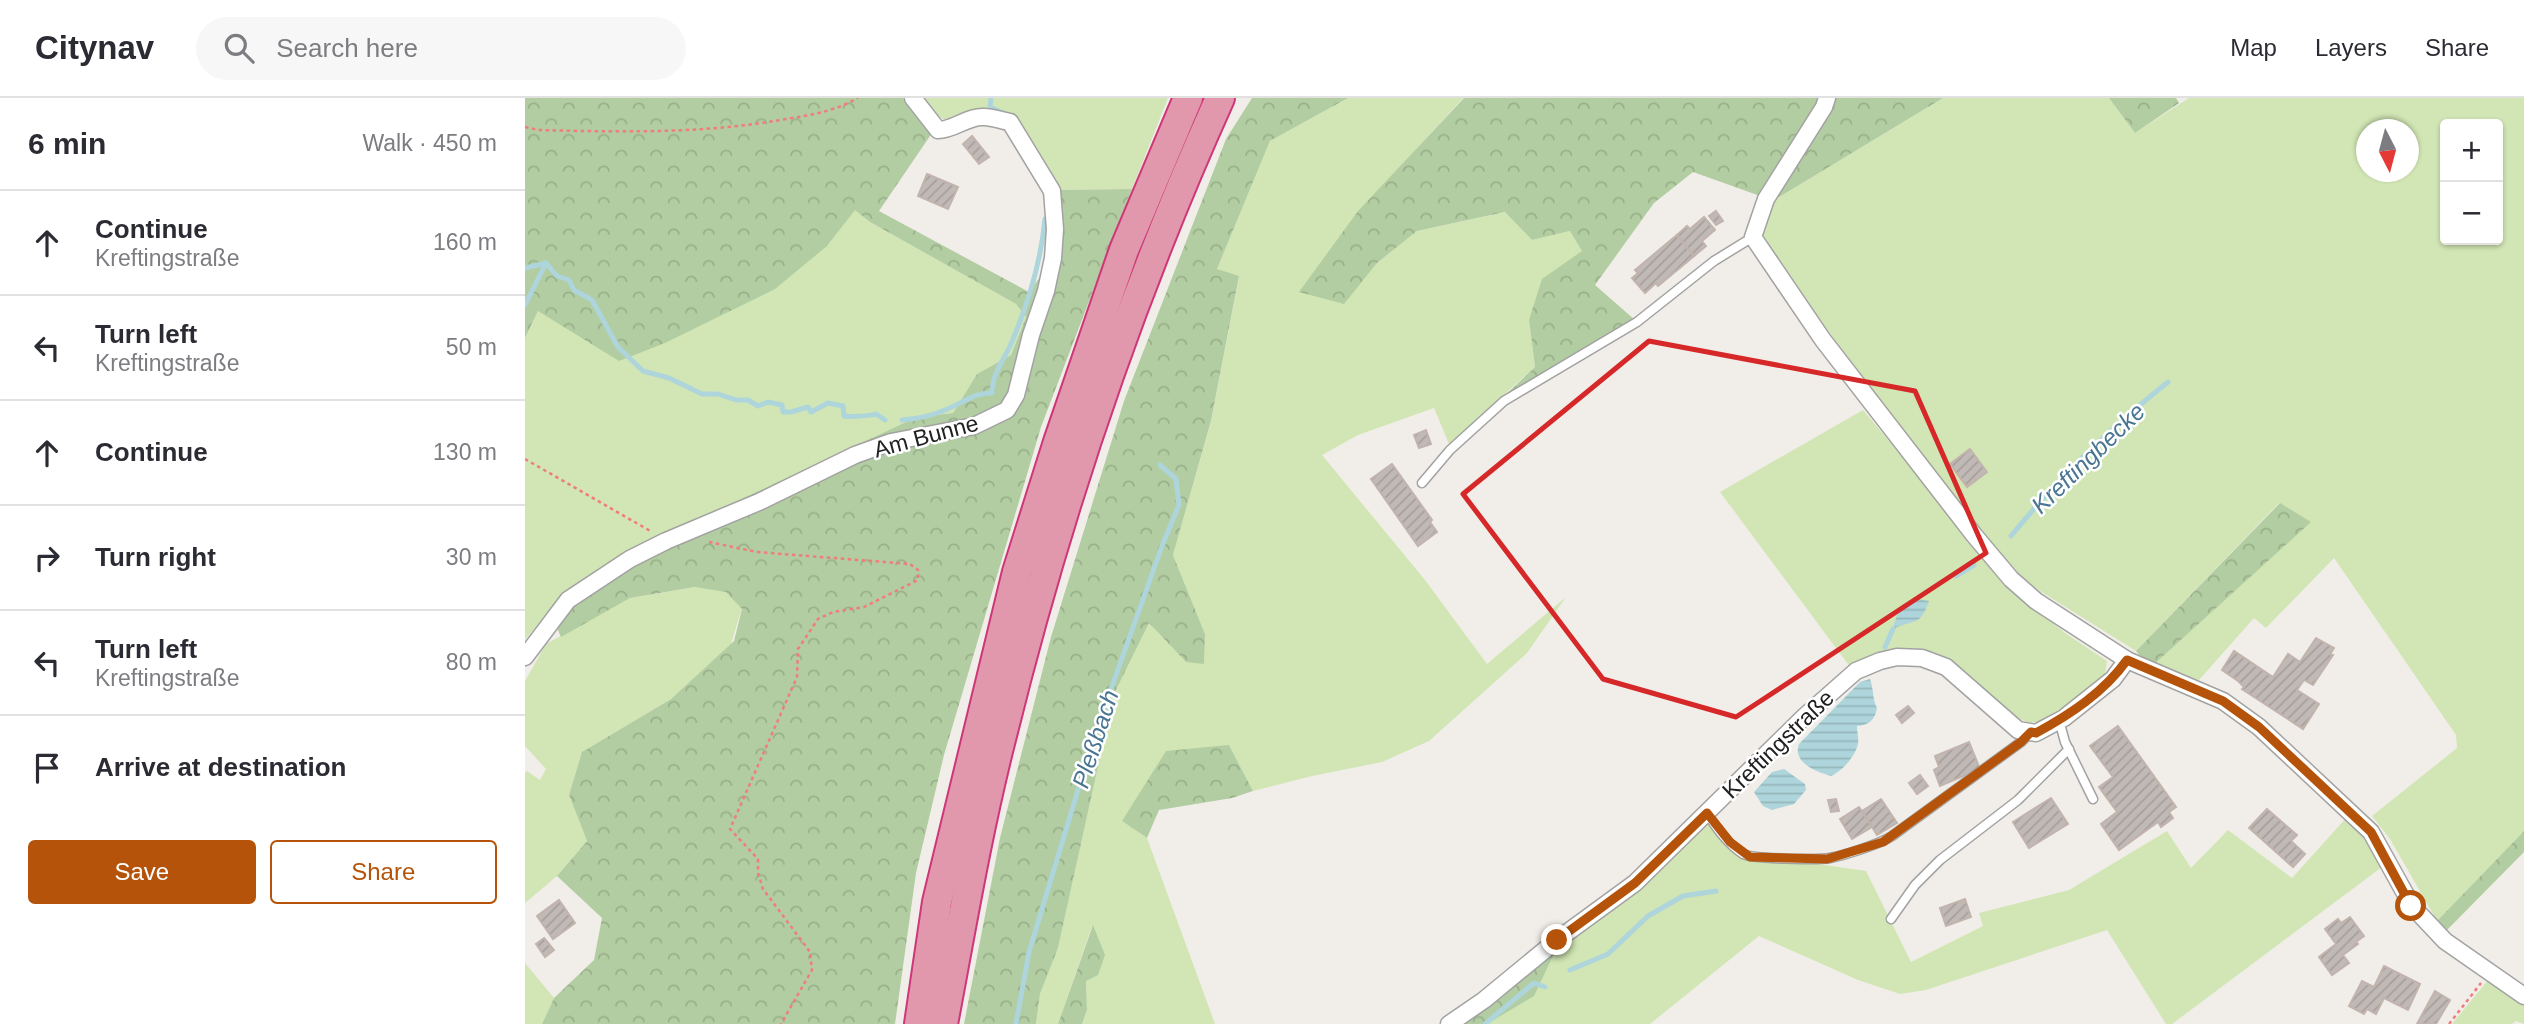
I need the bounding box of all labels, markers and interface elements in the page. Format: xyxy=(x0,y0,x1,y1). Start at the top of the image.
search box xyxy=(196,17,686,80)
text: Citynav xyxy=(35,29,154,66)
icon: search xyxy=(220,29,258,67)
text: Search here xyxy=(276,33,418,63)
text: Map xyxy=(2230,34,2277,61)
text: Layers xyxy=(2315,34,2387,61)
text: Share xyxy=(2425,34,2489,61)
north arrow xyxy=(2356,119,2419,182)
map controls xyxy=(2440,119,2503,245)
button: + xyxy=(2440,119,2503,182)
text: 6 min xyxy=(28,127,106,160)
text: Walk · 450 m xyxy=(362,130,497,156)
button: − xyxy=(2440,182,2503,245)
text: Continue xyxy=(95,214,208,244)
icon: ahead xyxy=(28,224,66,262)
text: 160 m xyxy=(433,229,497,255)
text: Kreftingstraße xyxy=(95,245,239,271)
text: Turn left xyxy=(95,319,197,349)
icon: left xyxy=(28,329,66,367)
text: 50 m xyxy=(446,334,497,360)
text: Kreftingstraße xyxy=(95,350,239,376)
water label: Kreftingbecke xyxy=(2026,397,2150,519)
street label: Am Bunne xyxy=(871,410,981,462)
icon: ahead xyxy=(28,434,66,472)
text: Continue xyxy=(95,437,208,467)
text: 130 m xyxy=(433,439,497,465)
icon: right xyxy=(28,539,66,577)
text: Turn right xyxy=(95,542,216,572)
text: 30 m xyxy=(446,544,497,570)
text: Turn left xyxy=(95,634,197,664)
icon: left xyxy=(28,644,66,682)
text: 80 m xyxy=(446,649,497,675)
text: Kreftingstraße xyxy=(95,665,239,691)
street label: Kreftingstraße xyxy=(1717,684,1839,804)
water label: Pleßbach xyxy=(1066,687,1124,791)
icon: arrive xyxy=(28,749,66,787)
text: Arrive at destination xyxy=(95,752,346,782)
button: Save xyxy=(28,840,256,904)
button: Share xyxy=(270,840,497,904)
route start xyxy=(2395,890,2426,921)
route end xyxy=(1541,924,1572,955)

